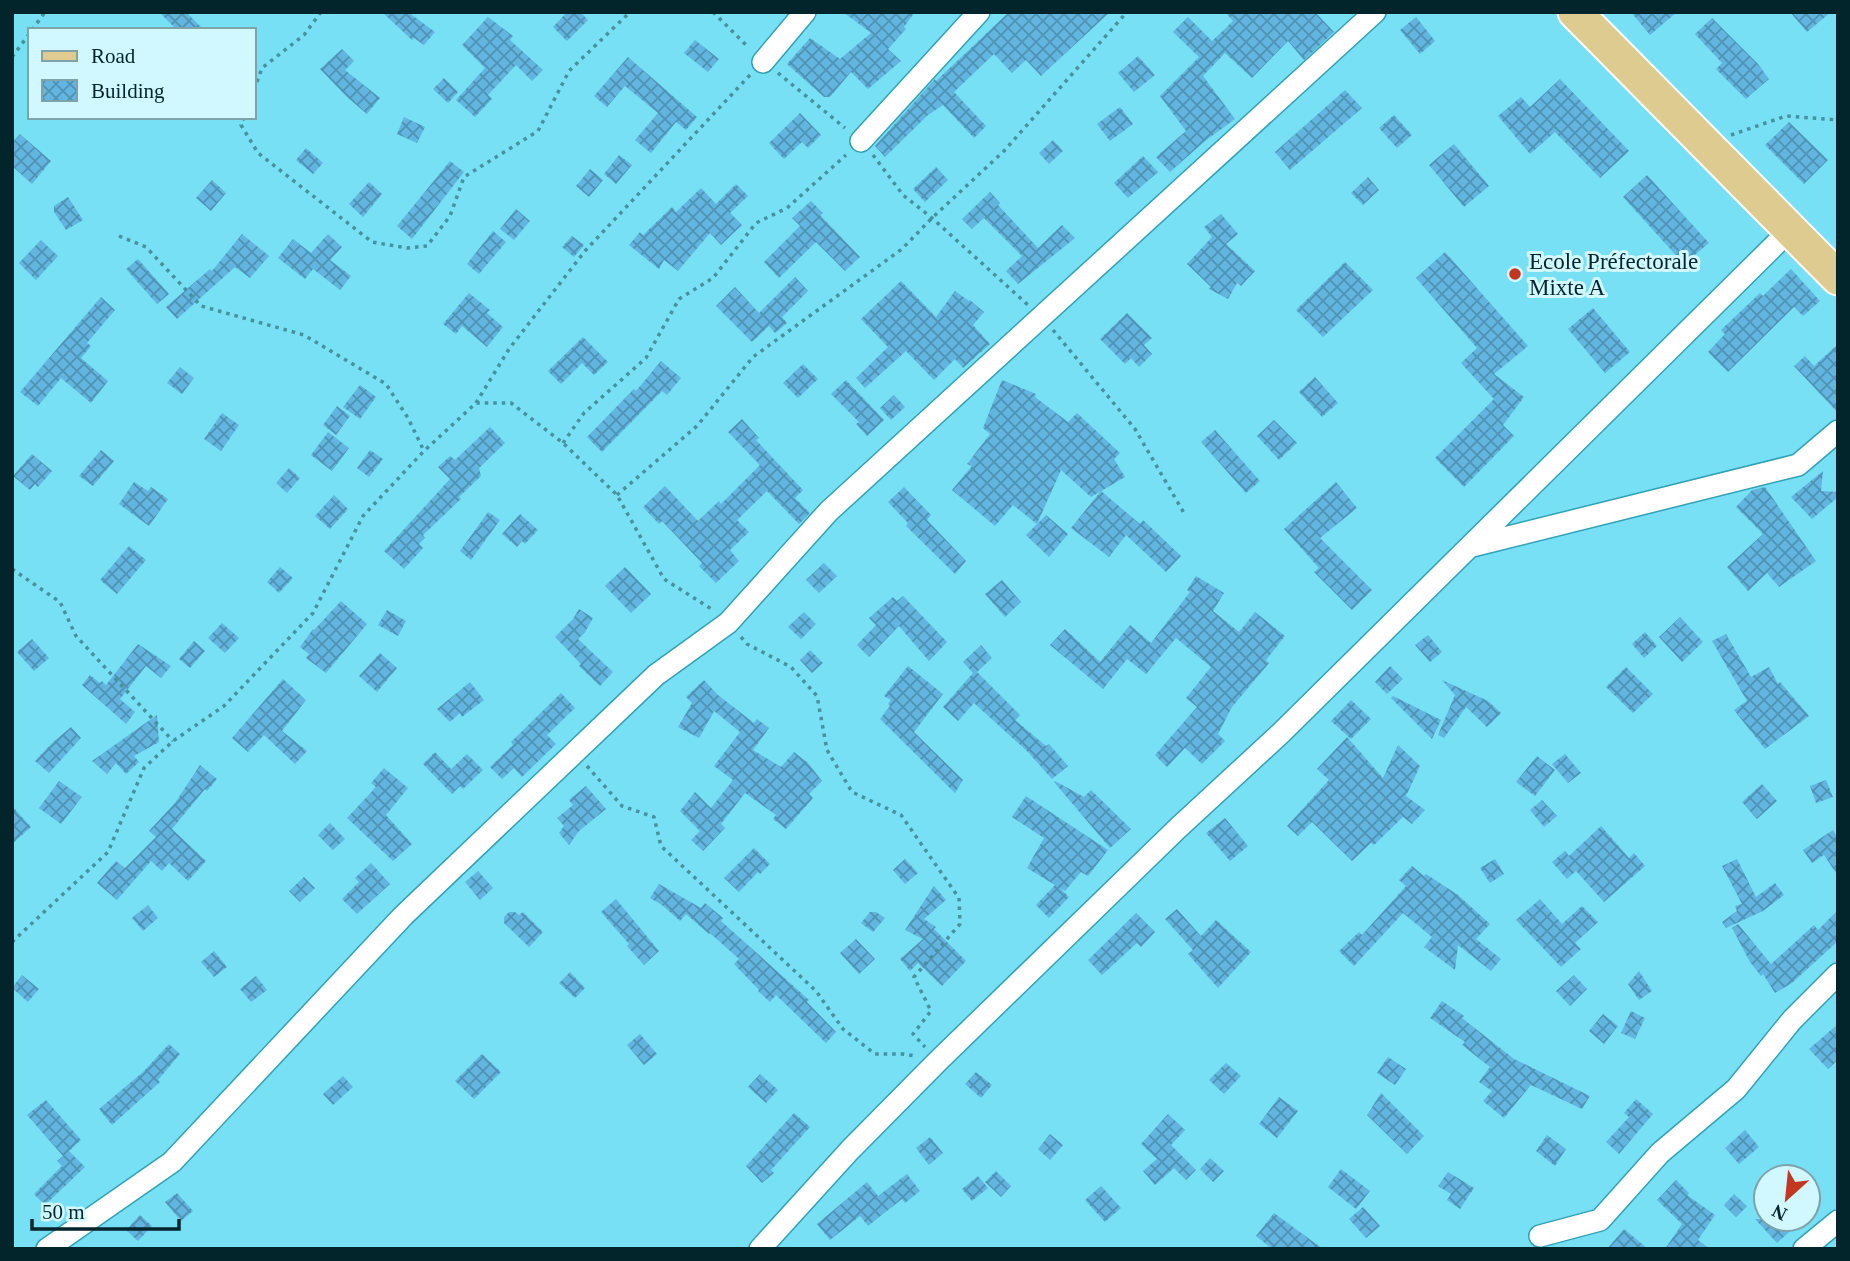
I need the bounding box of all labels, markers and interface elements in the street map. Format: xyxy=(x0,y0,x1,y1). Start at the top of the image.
legend xyxy=(28,28,256,119)
text: Road xyxy=(91,44,136,68)
text: Building xyxy=(91,79,165,103)
place label: Ecole Préfectorale Mixte A xyxy=(1529,249,1698,300)
marker: Ecole Préfectorale Mixte A xyxy=(1507,266,1523,282)
north arrow xyxy=(1752,1163,1822,1233)
scale bar xyxy=(32,1188,178,1232)
text: 50 m xyxy=(42,1200,85,1224)
text: N xyxy=(1768,1200,1790,1225)

